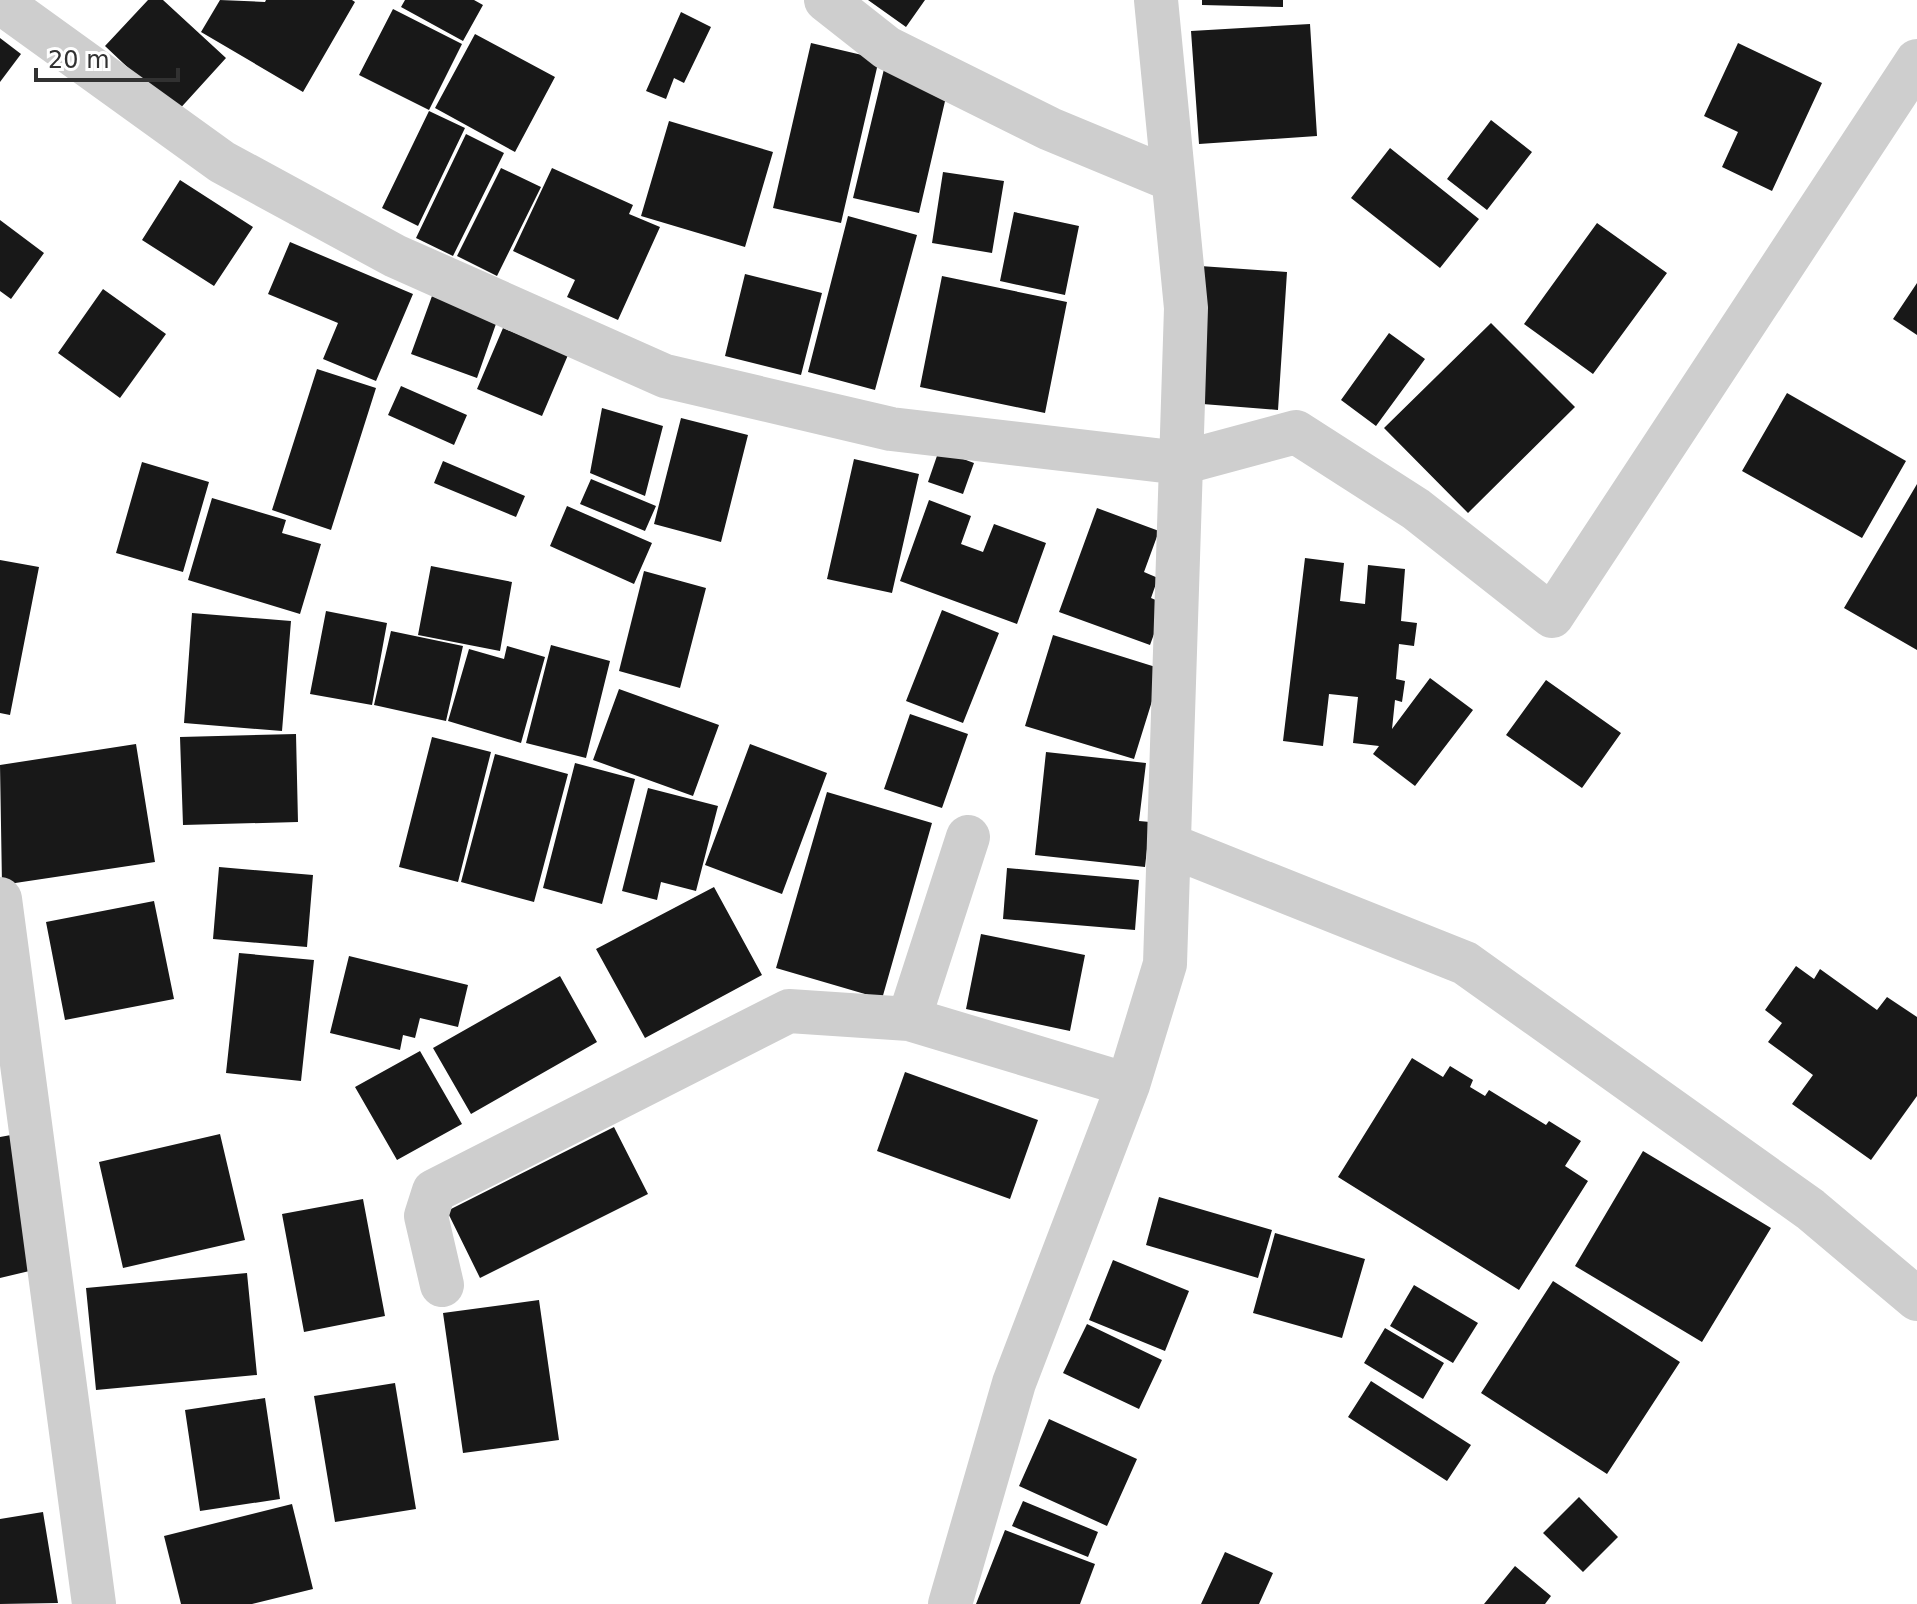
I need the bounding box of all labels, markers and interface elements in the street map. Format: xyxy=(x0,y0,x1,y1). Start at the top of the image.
scale bar xyxy=(36,32,178,82)
text: 20 m xyxy=(48,46,110,74)

